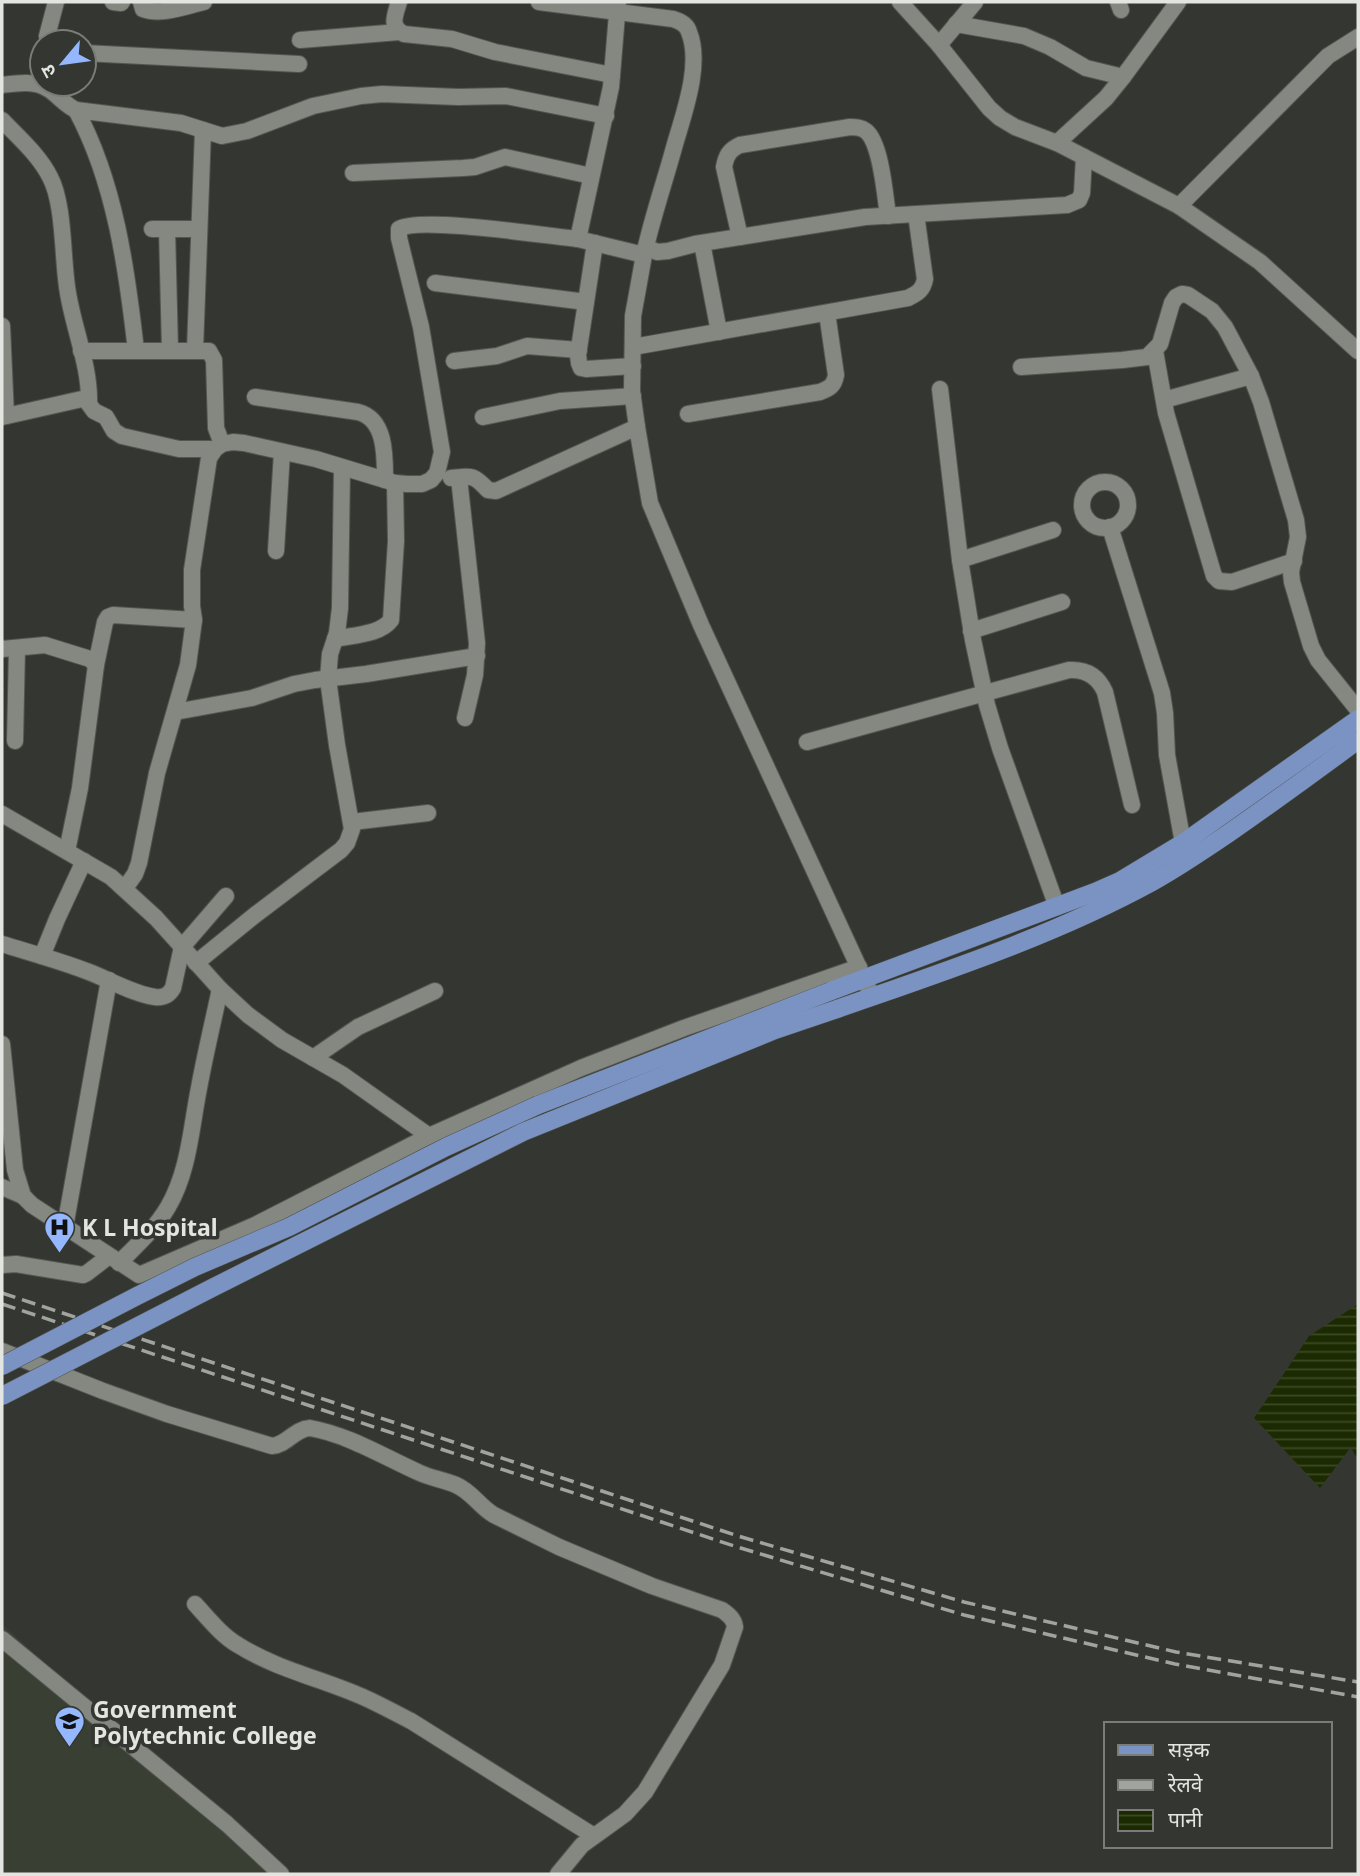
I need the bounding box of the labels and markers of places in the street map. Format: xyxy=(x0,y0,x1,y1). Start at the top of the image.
hospital icon: K L Hospital xyxy=(42,1210,76,1254)
place label: K L Hospital xyxy=(82,1211,218,1243)
place label: Government Polytechnic College xyxy=(93,1693,317,1751)
school or university icon: Government Polytechnic College xyxy=(53,1705,87,1749)

